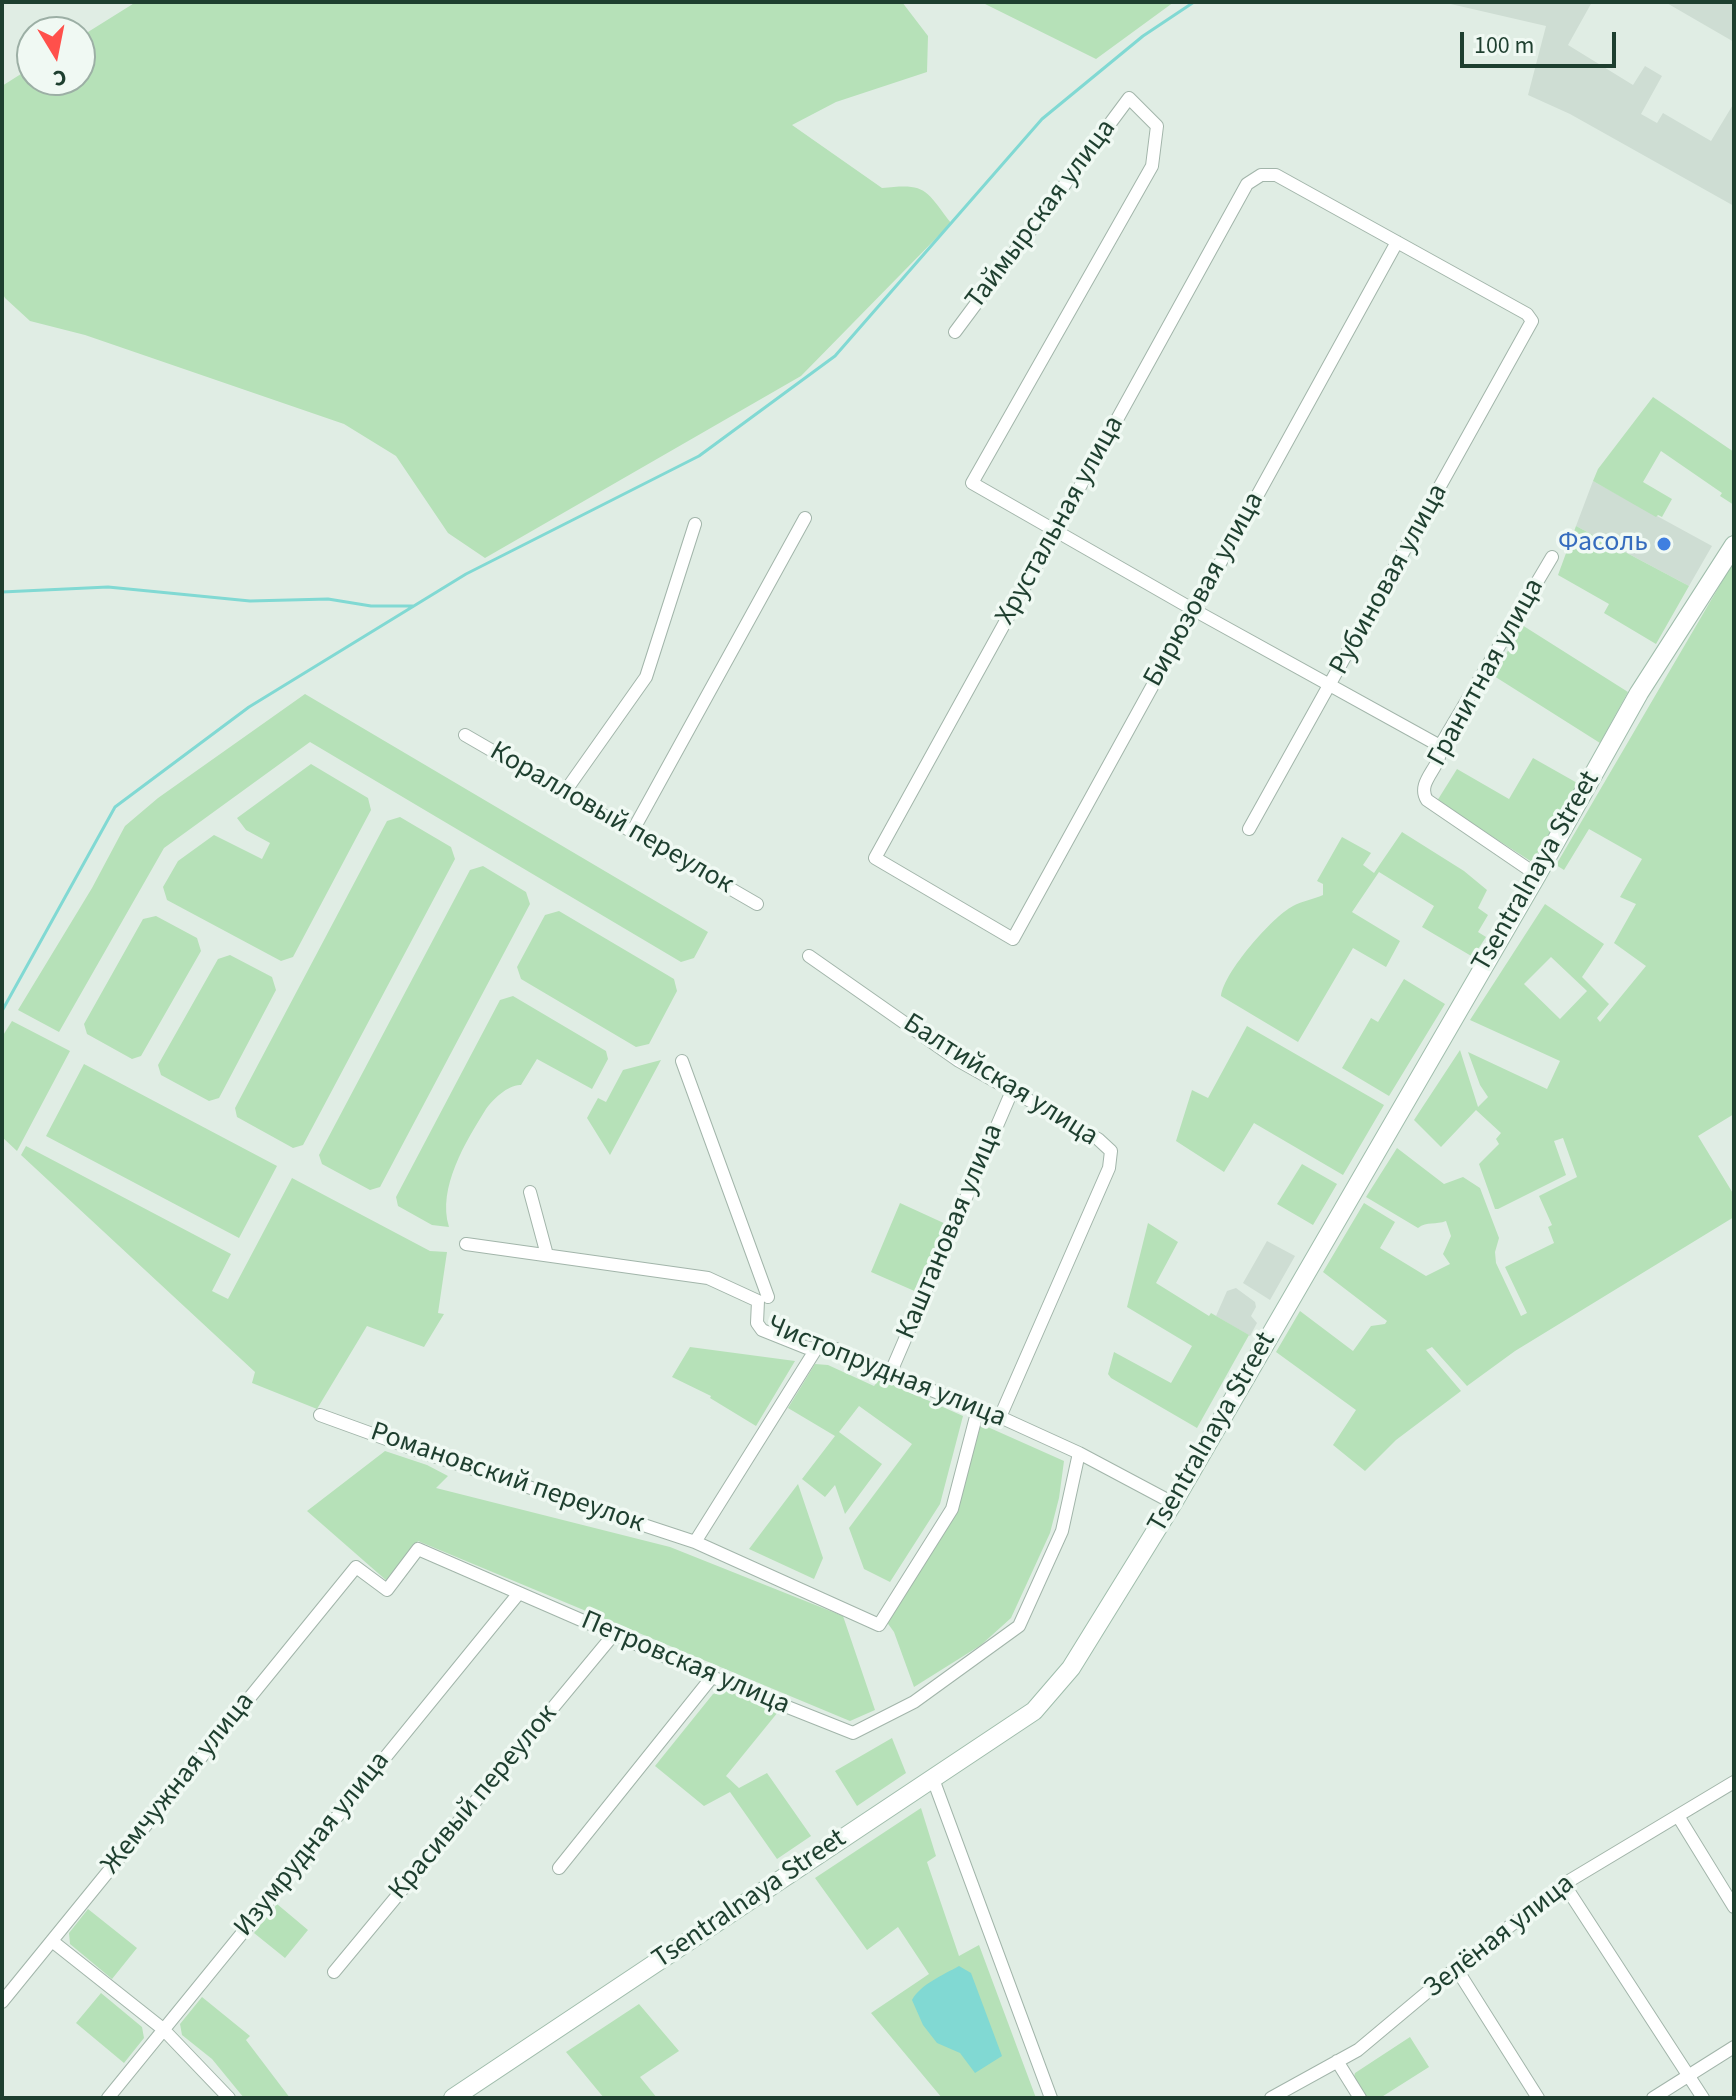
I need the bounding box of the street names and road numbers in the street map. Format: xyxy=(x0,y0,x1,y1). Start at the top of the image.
street label: Таймырская улица xyxy=(960,113,1124,317)
street label: Хрустальная улица xyxy=(990,411,1132,631)
street label: Рубиновая улица xyxy=(1324,479,1456,681)
street label: Бирюзовая улица xyxy=(1138,487,1272,693)
street label: Гранитная улица xyxy=(1422,573,1552,773)
street label: Коралловый переулок xyxy=(483,736,739,902)
street label: Tsentralnaya Street xyxy=(1466,766,1608,978)
street label: Балтийская улица xyxy=(896,1008,1104,1154)
street label: Каштановая улица xyxy=(891,1119,1011,1345)
street label: Чистопрудная улица xyxy=(762,1310,1010,1436)
street label: Tsentralnaya Street xyxy=(1142,1327,1284,1539)
street label: Романовский переулок xyxy=(366,1416,648,1542)
street label: Петровская улица xyxy=(576,1605,794,1723)
street label: Жемчужная улица xyxy=(95,1686,263,1882)
street label: Красивый переулок xyxy=(383,1699,565,1907)
street label: Изумрудная улица xyxy=(228,1746,398,1944)
street label: Tsentralnaya Street xyxy=(647,1823,853,1977)
street label: Зелёная улица xyxy=(1418,1868,1582,2006)

